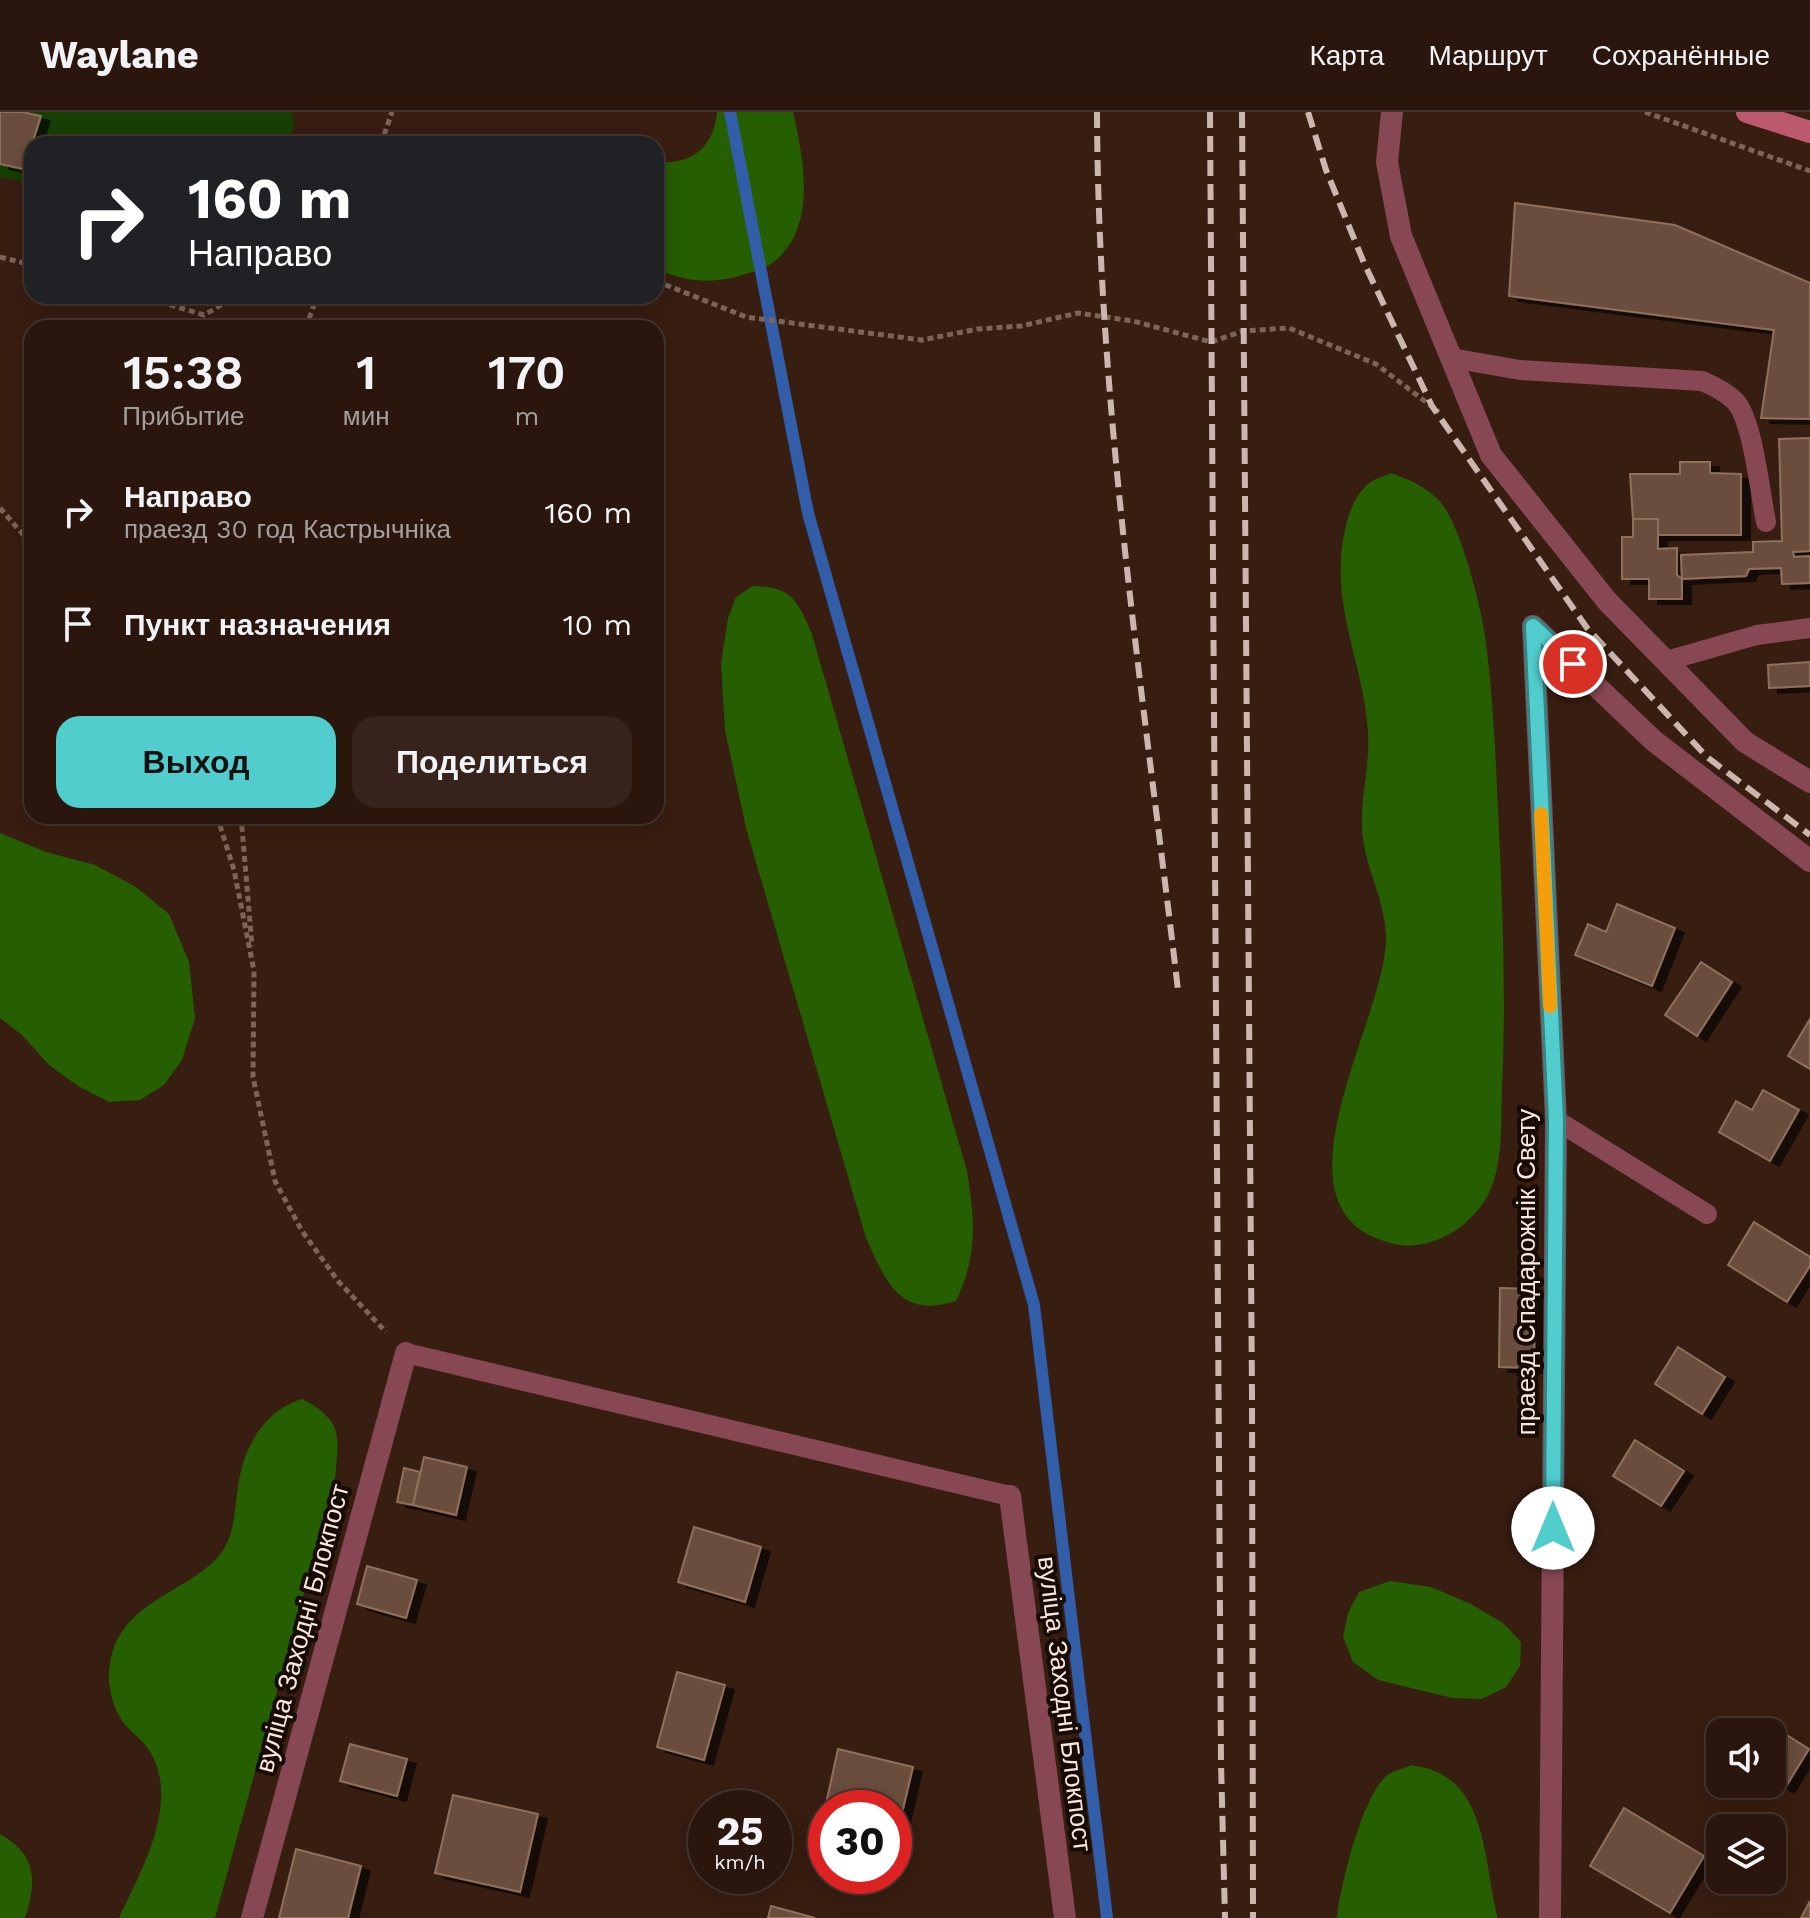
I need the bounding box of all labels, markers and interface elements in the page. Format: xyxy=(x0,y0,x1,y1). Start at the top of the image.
text: Waylane xyxy=(40,33,199,77)
text: Карта xyxy=(1309,39,1384,72)
text: Маршрут xyxy=(1428,39,1548,72)
text: Сохранённые xyxy=(1592,39,1770,72)
text: 160 m xyxy=(188,166,351,232)
icon: right xyxy=(56,168,160,272)
text: Направо xyxy=(188,233,332,275)
text: 15:38 xyxy=(123,344,244,401)
text: 1 xyxy=(356,344,376,401)
text: 170 xyxy=(488,344,566,401)
text: Прибытие xyxy=(122,401,244,431)
text: мин xyxy=(343,401,390,431)
text: m xyxy=(514,401,539,431)
text: Направо xyxy=(124,479,252,514)
icon: right xyxy=(56,490,100,534)
text: 160 m xyxy=(545,495,632,530)
text: праезд 30 год Кастрычніка xyxy=(124,514,451,544)
icon: arrive xyxy=(56,602,100,646)
text: Пункт назначения xyxy=(124,607,391,642)
text: 10 m xyxy=(563,607,632,642)
pin xyxy=(1539,630,1607,698)
icon: arrive xyxy=(1551,642,1595,686)
button: Выход xyxy=(56,716,336,808)
button: Поделиться xyxy=(352,716,632,808)
street label: праезд Спадарожнік Свету xyxy=(1511,1109,1541,1435)
street label: вуліца Заходні Блокпост xyxy=(249,1480,355,1775)
position arrow xyxy=(1511,1486,1595,1570)
street label: вуліца Заходні Блокпост xyxy=(1032,1555,1098,1853)
map controls xyxy=(1706,1718,1786,1894)
button: sound xyxy=(1706,1718,1786,1798)
speed limit sign: 30 xyxy=(808,1790,912,1894)
text: 25 xyxy=(716,1808,764,1855)
button: layers xyxy=(1706,1814,1786,1894)
text: km/h xyxy=(714,1850,766,1874)

